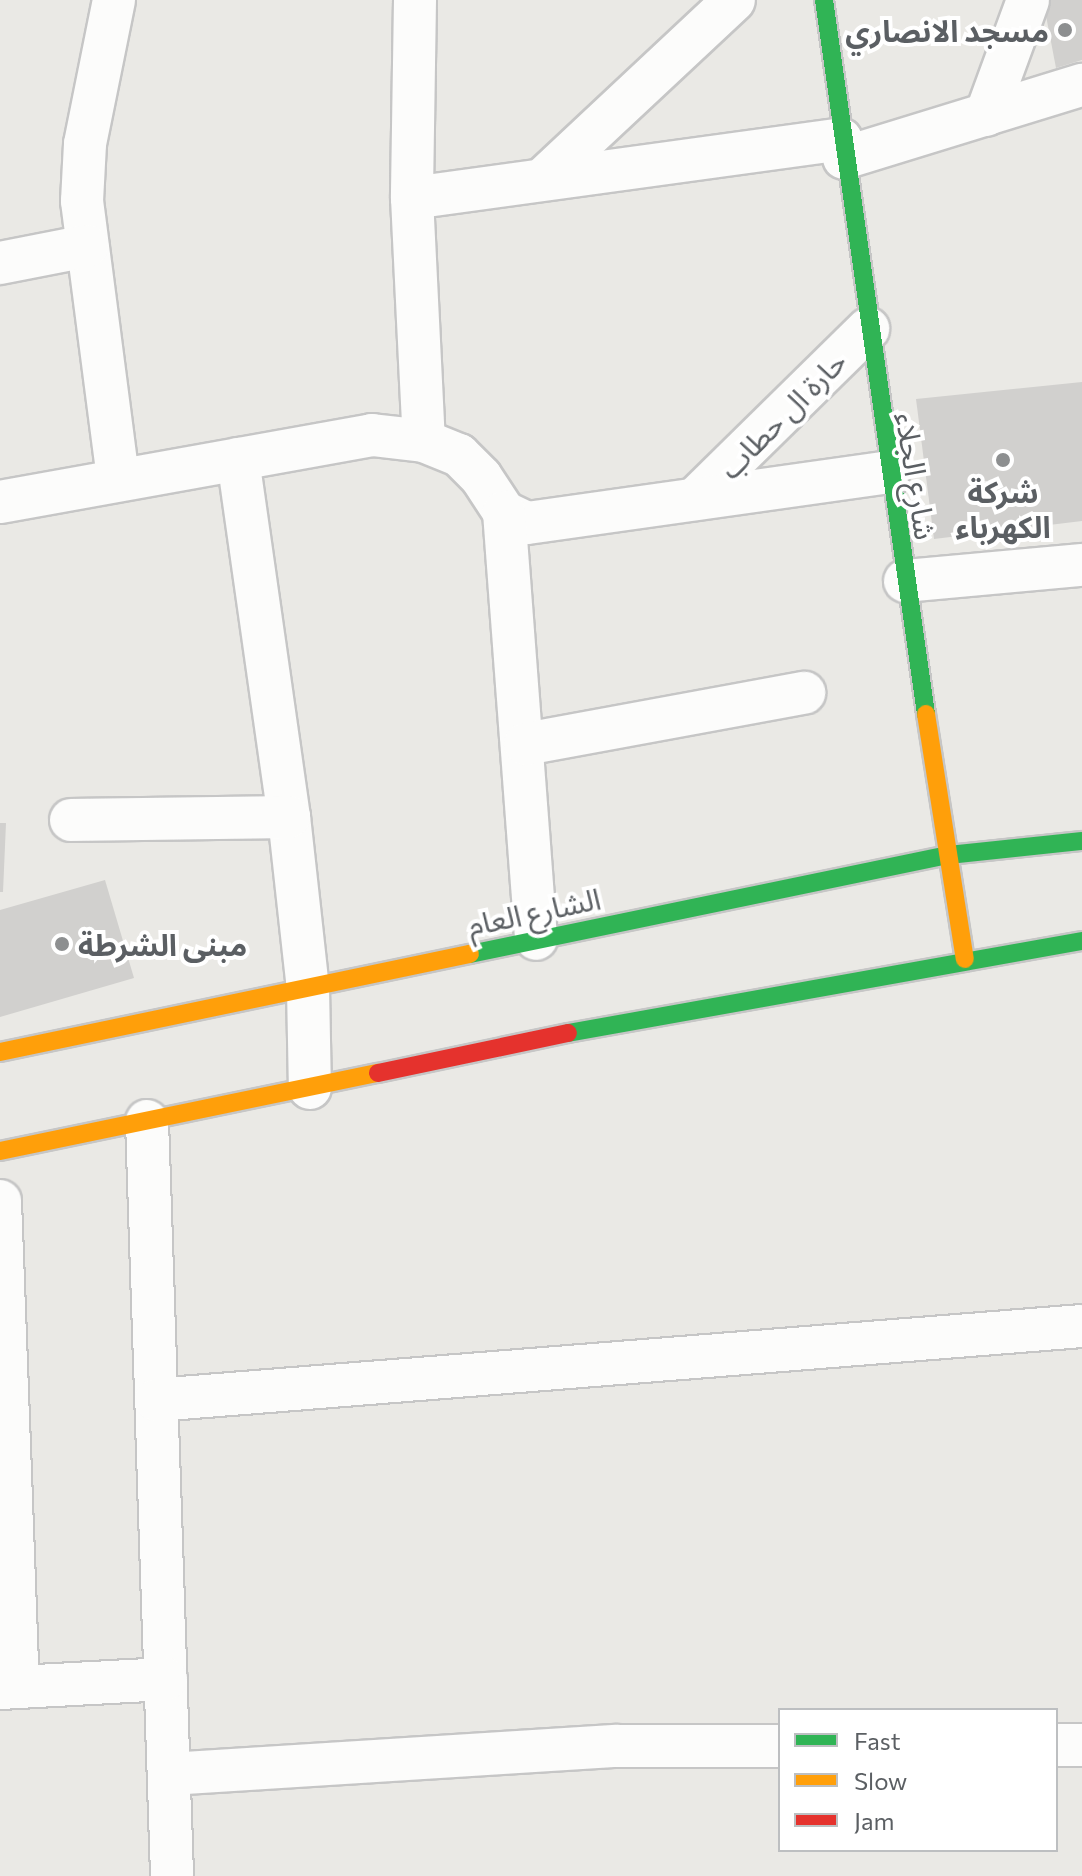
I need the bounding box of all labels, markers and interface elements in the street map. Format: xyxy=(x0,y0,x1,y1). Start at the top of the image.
place label: مسجد الانصاري xyxy=(845,12,1049,48)
marker: مسجد الانصاري xyxy=(1056,21,1074,39)
street label: حارة ال حطاب xyxy=(711,343,853,485)
street label: شارع الجلاء xyxy=(889,410,945,542)
marker: شركة الكهرباء xyxy=(994,451,1012,469)
place label: شركة الكهرباء xyxy=(955,473,1051,544)
street label: الشارع العام xyxy=(464,879,604,943)
place label: مبنى الشرطة xyxy=(78,926,247,962)
marker: مبنى الشرطة xyxy=(53,935,71,953)
legend xyxy=(778,1708,1058,1852)
text: Fast xyxy=(854,1726,901,1755)
text: Slow xyxy=(854,1766,907,1795)
text: Jam xyxy=(854,1806,894,1835)

